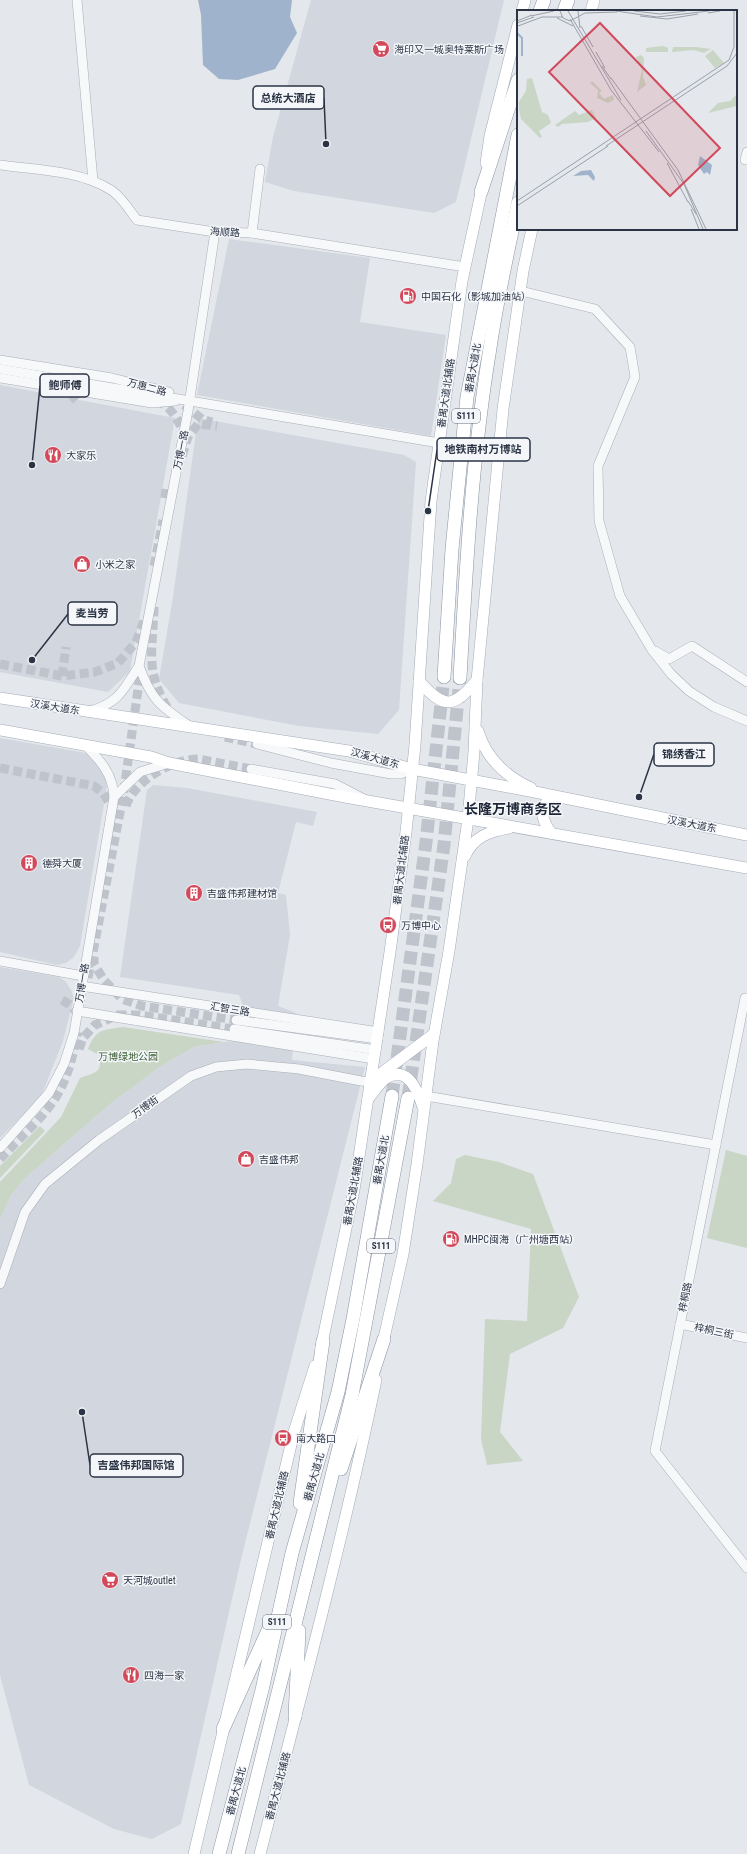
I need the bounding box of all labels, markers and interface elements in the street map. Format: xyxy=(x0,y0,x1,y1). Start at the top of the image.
inset map xyxy=(517,10,737,230)
supermarket icon: 海印又一城奥特莱斯广场 xyxy=(371,39,391,59)
place label: 海印又一城奥特莱斯广场 xyxy=(394,44,504,55)
callout: 总统大酒店 xyxy=(253,86,324,109)
text: 总统大酒店 xyxy=(261,92,316,105)
street label: 海顺路 xyxy=(210,225,240,239)
fuel station icon: 中国石化（影城加油站） xyxy=(398,286,418,306)
place label: 中国石化（影城加油站） xyxy=(421,291,531,302)
street label: 番禺大道北 xyxy=(463,342,483,394)
street label: 番禺大道北辅路 xyxy=(436,358,456,428)
callout: 鲍师傅 xyxy=(40,374,89,397)
street label: 万惠二路 xyxy=(126,377,168,397)
text: 鲍师傅 xyxy=(49,379,82,392)
road number: S111 xyxy=(452,409,480,423)
street label: 万博一路 xyxy=(172,429,190,471)
callout: 地铁南村万博站 xyxy=(437,438,530,461)
text: 地铁南村万博站 xyxy=(445,443,522,456)
restaurant icon: 大家乐 xyxy=(43,445,63,465)
place label: 大家乐 xyxy=(66,450,96,461)
shop icon: 小米之家 xyxy=(72,554,92,574)
place label: 小米之家 xyxy=(95,559,136,570)
callout: 麦当劳 xyxy=(68,602,117,625)
text: 麦当劳 xyxy=(76,607,109,620)
street label: 汉溪大道东 xyxy=(29,698,81,716)
callout: 锦绣香江 xyxy=(654,743,714,766)
street label: 汉溪大道东 xyxy=(349,746,401,770)
text: 锦绣香江 xyxy=(662,748,706,761)
district label: 长隆万博商务区 xyxy=(464,801,562,817)
street label: 汉溪大道东 xyxy=(666,814,718,834)
street label: 番禺大道北辅路 xyxy=(391,835,411,905)
building icon: 德舜大厦 xyxy=(19,853,39,873)
place label: 德舜大厦 xyxy=(42,858,82,869)
building icon: 吉盛伟邦建材馆 xyxy=(184,883,204,903)
place label: 吉盛伟邦建材馆 xyxy=(207,888,277,899)
bus stop icon: 万博中心 xyxy=(378,915,398,935)
place label: 万博中心 xyxy=(401,920,441,931)
street label: 万博一路 xyxy=(73,962,91,1004)
street label: 汇智三路 xyxy=(209,1000,251,1018)
park label: 万博绿地公园 xyxy=(98,1051,158,1062)
street label: 万博街 xyxy=(130,1094,160,1120)
street label: 番禺大道北 xyxy=(371,1134,391,1186)
shop icon: 吉盛伟邦 xyxy=(236,1149,256,1169)
place label: 吉盛伟邦 xyxy=(259,1154,299,1165)
street label: 番禺大道北辅路 xyxy=(342,1156,364,1226)
fuel station icon: MHPC闽海（广州塘西站） xyxy=(441,1229,461,1249)
place label: MHPC闽海（广州塘西站） xyxy=(464,1234,579,1245)
road number: S111 xyxy=(367,1239,395,1253)
street label: 梓桐路 xyxy=(677,1281,693,1313)
street label: 梓桐三街 xyxy=(693,1321,735,1341)
bus stop icon: 南大路口 xyxy=(273,1428,293,1448)
place label: 南大路口 xyxy=(296,1433,336,1444)
street label: 番禺大道北 xyxy=(302,1451,326,1503)
callout: 吉盛伟邦国际馆 xyxy=(90,1454,183,1477)
text: 吉盛伟邦国际馆 xyxy=(98,1459,175,1472)
street label: 番禺大道北辅路 xyxy=(264,1470,290,1540)
supermarket icon: 天河城outlet xyxy=(100,1570,120,1590)
place label: 天河城outlet xyxy=(123,1575,176,1586)
road number: S111 xyxy=(263,1615,291,1629)
restaurant icon: 四海一家 xyxy=(121,1665,141,1685)
place label: 四海一家 xyxy=(144,1670,185,1681)
street label: 番禺大道北铺路 xyxy=(264,1751,292,1821)
street label: 番禺大道北 xyxy=(224,1765,248,1817)

